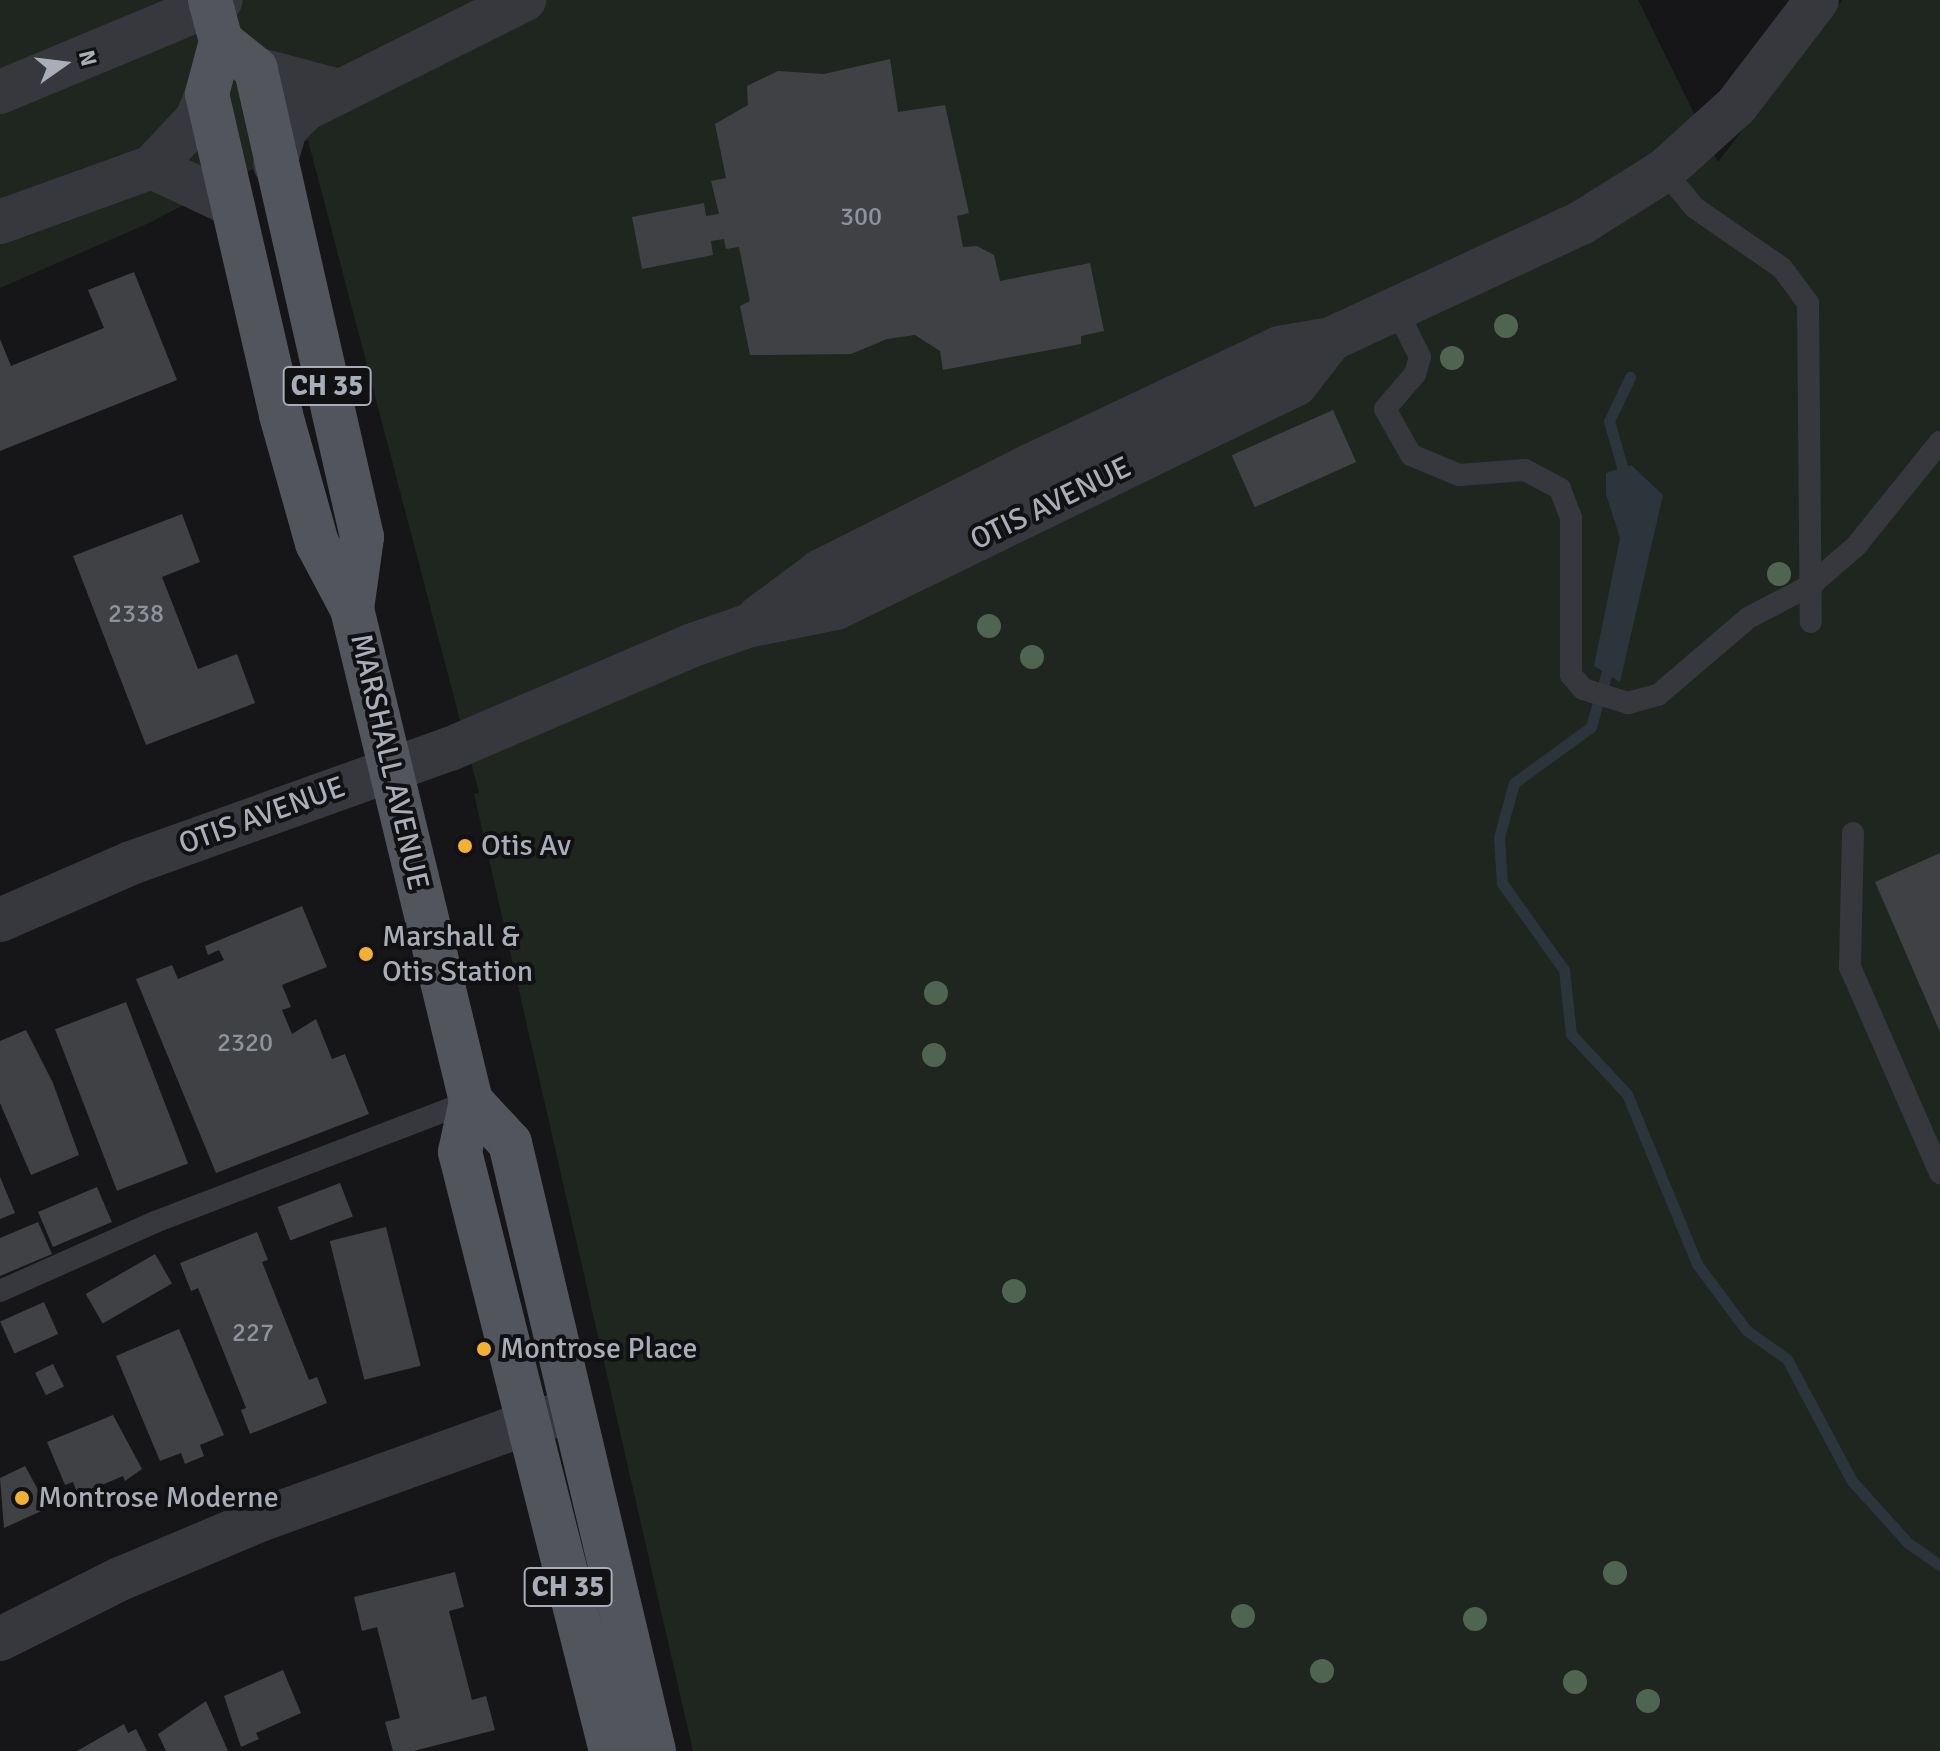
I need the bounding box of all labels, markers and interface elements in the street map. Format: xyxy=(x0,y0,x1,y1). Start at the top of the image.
north arrow xyxy=(24,24,104,104)
text: N xyxy=(73,47,103,69)
house number: 300 xyxy=(840,202,882,234)
road number: CH 35 xyxy=(281,362,373,410)
street label: OTIS AVENUE xyxy=(965,450,1137,558)
house number: 2338 xyxy=(108,599,164,631)
street label: MARSHALL AVENUE xyxy=(342,630,436,894)
street label: OTIS AVENUE xyxy=(174,769,350,863)
place label: Otis Av xyxy=(481,828,571,864)
marker: Otis Av xyxy=(456,837,474,855)
place label: Marshall & Otis Station xyxy=(382,919,533,990)
marker: Marshall & Otis Station xyxy=(357,945,375,963)
house number: 2320 xyxy=(217,1028,273,1060)
house number: 227 xyxy=(232,1318,274,1350)
place label: Montrose Place xyxy=(500,1331,697,1367)
marker: Montrose Place xyxy=(475,1340,493,1358)
place label: Montrose Moderne xyxy=(38,1480,279,1516)
marker: Montrose Moderne xyxy=(13,1489,31,1507)
road number: CH 35 xyxy=(522,1563,614,1611)

